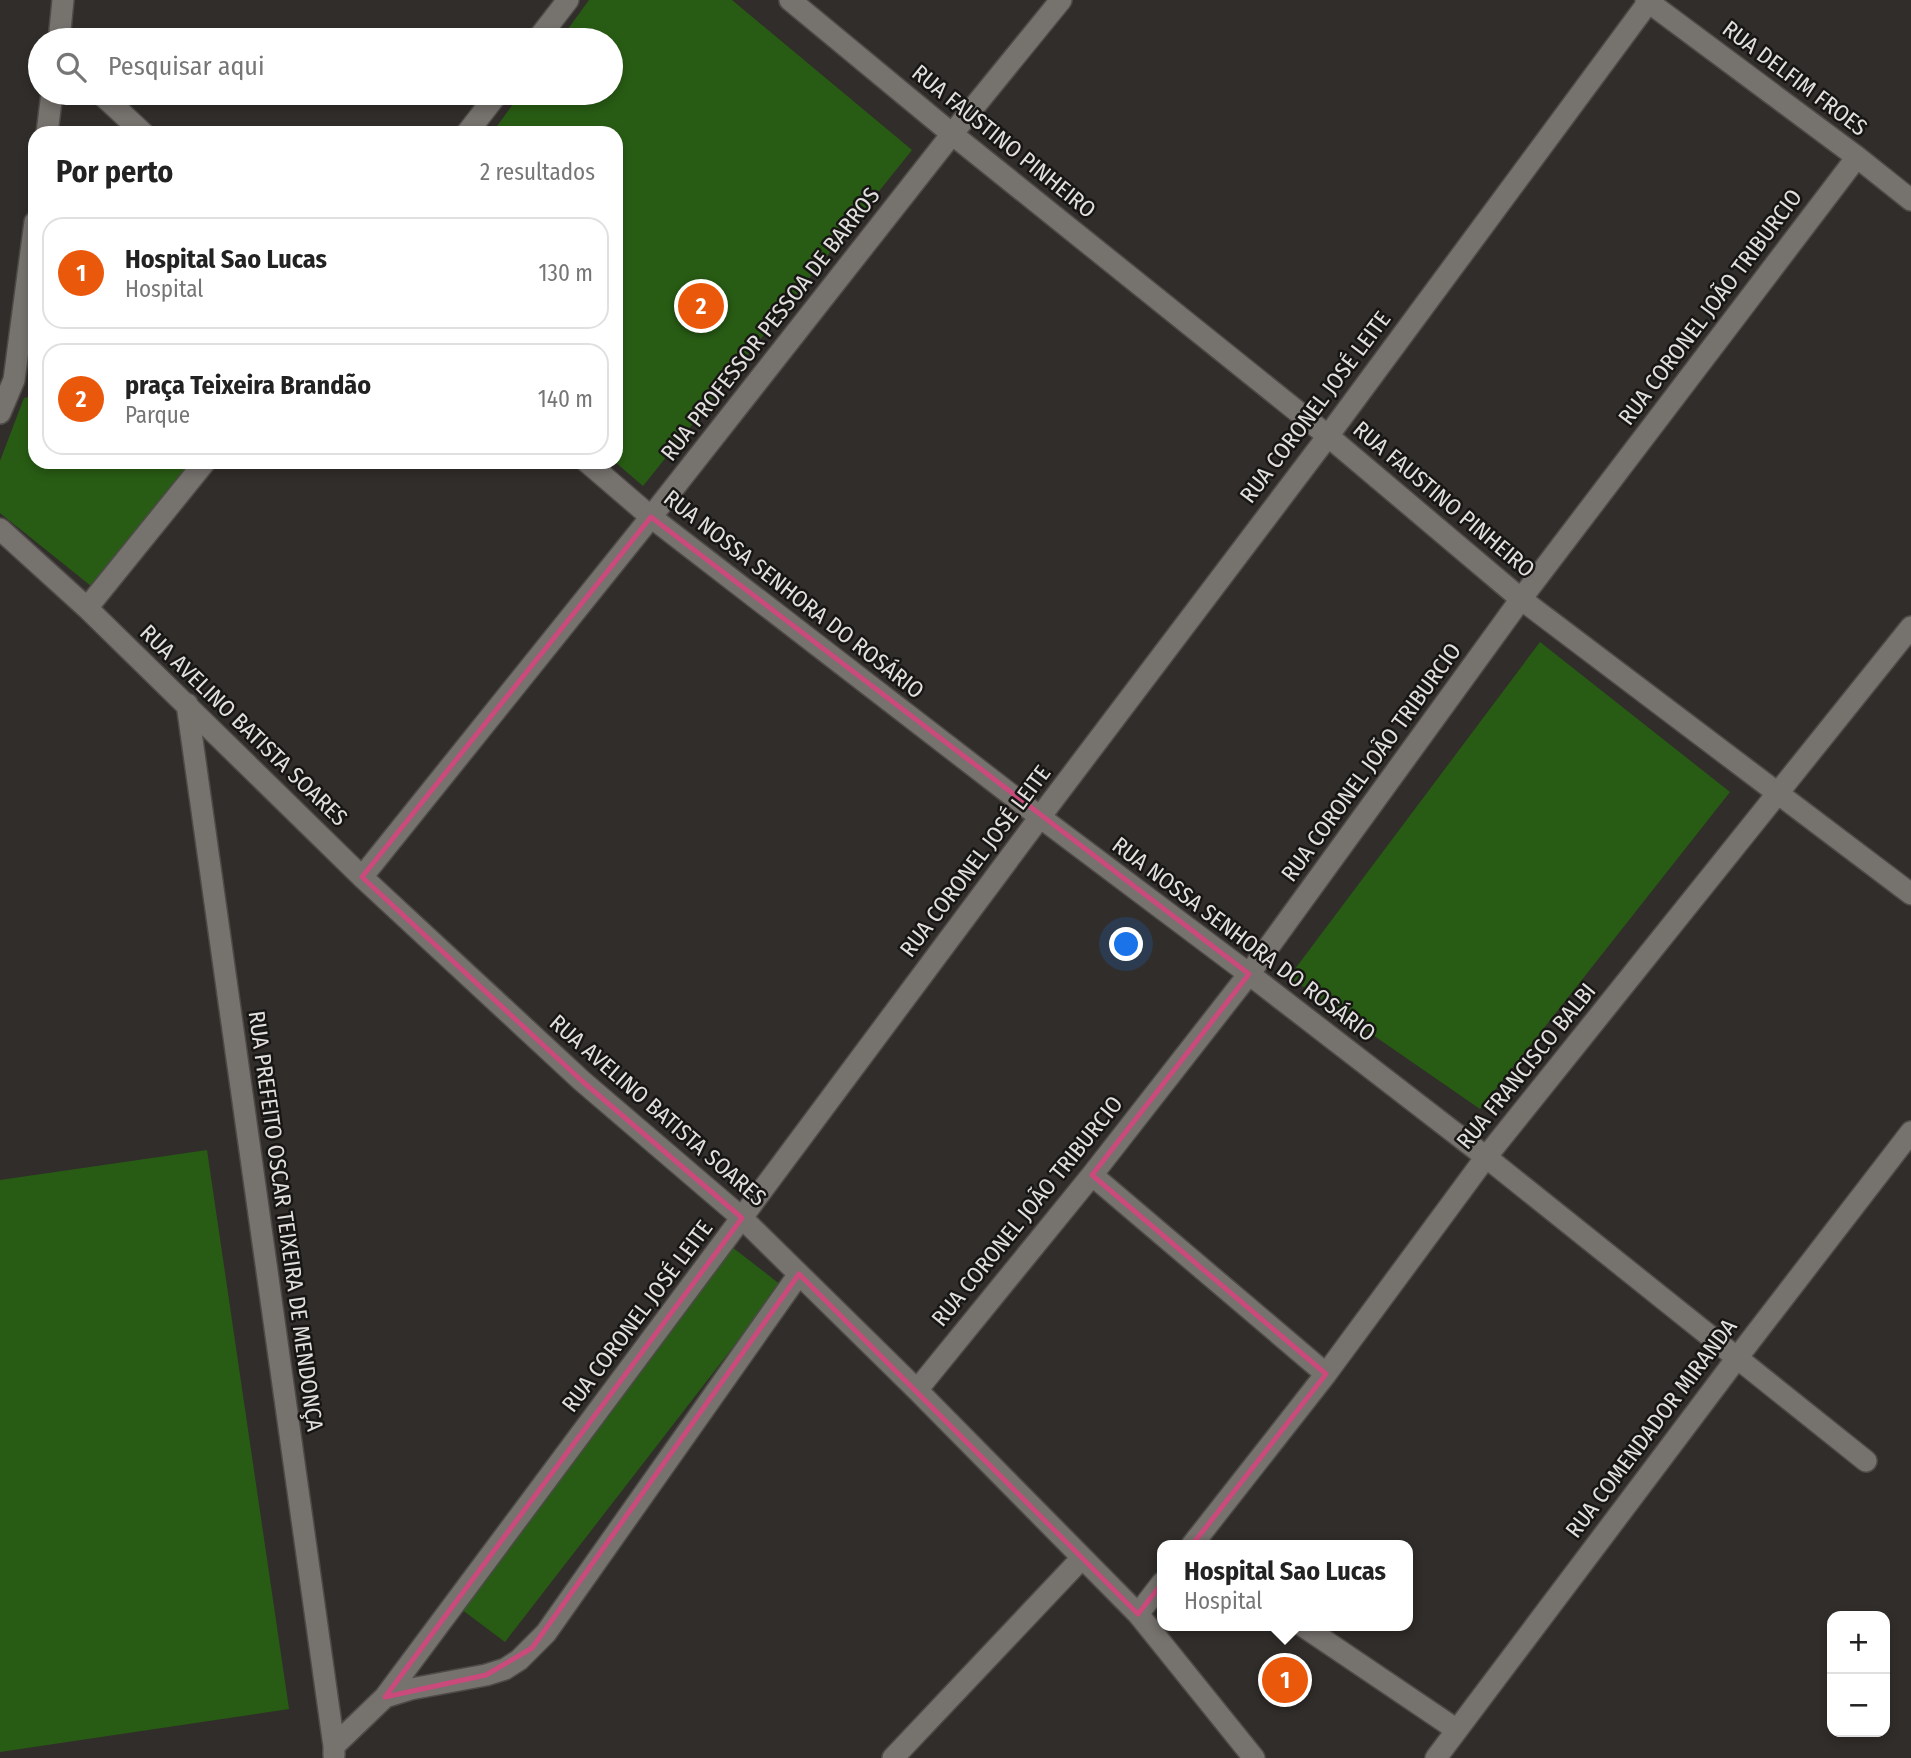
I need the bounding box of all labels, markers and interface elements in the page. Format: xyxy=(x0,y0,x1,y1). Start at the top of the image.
street label: RUA DELFIM FROES xyxy=(1717,14,1873,142)
search box xyxy=(28,28,623,105)
icon: search xyxy=(52,48,90,86)
text: Pesquisar aqui xyxy=(108,51,265,82)
street label: RUA FAUSTINO PINHEIRO xyxy=(906,58,1102,224)
text: Por perto xyxy=(56,154,173,190)
text: 2 resultados xyxy=(480,158,595,186)
street label: RUA PROFESSOR PESSOA DE BARROS xyxy=(655,182,885,466)
street label: RUA CORONEL JOÃO TRIBURCIO xyxy=(1612,184,1808,430)
text: Hospital Sao Lucas xyxy=(125,244,327,275)
text: 1 xyxy=(76,259,86,287)
text: 130 m xyxy=(539,259,593,287)
text: Hospital xyxy=(125,275,203,303)
pin: 2 xyxy=(678,280,724,332)
street label: RUA CORONEL JOSÉ LEITE xyxy=(1233,305,1396,508)
text: praça Teixeira Brandão xyxy=(125,370,371,401)
text: 2 xyxy=(76,385,86,413)
text: 140 m xyxy=(538,385,593,413)
text: Parque xyxy=(125,401,190,429)
street label: RUA FAUSTINO PINHEIRO xyxy=(1348,415,1540,583)
street label: RUA NOSSA SENHORA DO ROSÁRIO xyxy=(658,483,930,704)
street label: RUA AVELINO BATISTA SOARES xyxy=(134,618,354,832)
street label: RUA CORONEL JOÃO TRIBURCIO xyxy=(1275,637,1467,887)
street label: RUA CORONEL JOSÉ LEITE xyxy=(893,759,1056,962)
street label: RUA NOSSA SENHORA DO ROSÁRIO xyxy=(1107,830,1382,1047)
your location xyxy=(1109,927,1143,961)
street label: RUA FRANCISCO BALBI xyxy=(1450,977,1602,1155)
street label: RUA AVELINO BATISTA SOARES xyxy=(544,1008,772,1212)
street label: RUA PREFEITO OSCAR TEIXEIRA DE MENDONÇA xyxy=(243,1009,329,1433)
street label: RUA CORONEL JOÃO TRIBURCIO xyxy=(926,1090,1128,1332)
street label: RUA CORONEL JOSÉ LEITE xyxy=(555,1214,718,1417)
street label: RUA COMENDADOR MIRANDA xyxy=(1559,1313,1743,1543)
popup xyxy=(1157,1540,1413,1631)
text: Hospital Sao Lucas xyxy=(1184,1556,1386,1587)
text: Hospital xyxy=(1184,1587,1262,1615)
map controls xyxy=(1827,1611,1890,1737)
button: + xyxy=(1827,1611,1890,1674)
pin: 1 xyxy=(1262,1654,1308,1706)
button: − xyxy=(1827,1674,1890,1737)

